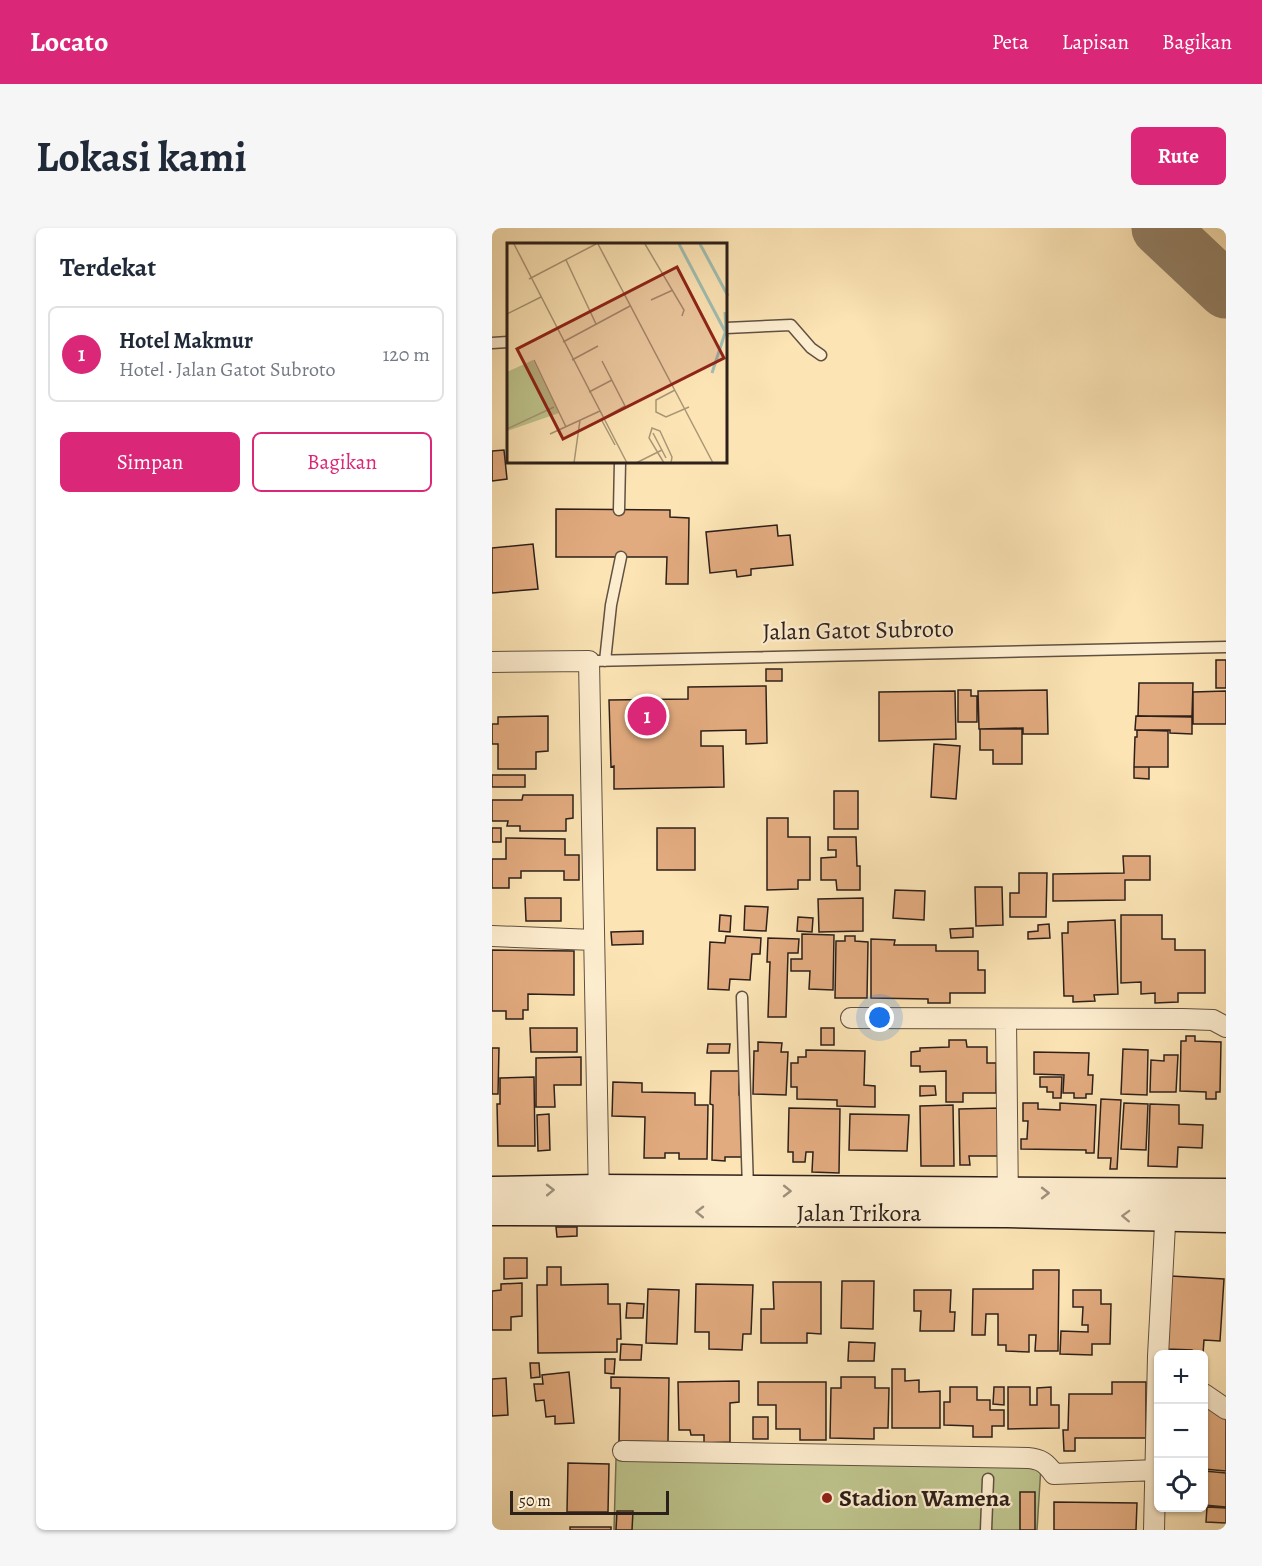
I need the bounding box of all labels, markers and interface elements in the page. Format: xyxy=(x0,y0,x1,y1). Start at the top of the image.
text: Locato xyxy=(30,23,108,61)
text: Peta xyxy=(992,28,1029,56)
text: Lapisan xyxy=(1062,28,1129,56)
text: Bagikan xyxy=(1162,28,1232,56)
button: Rute xyxy=(1131,127,1226,185)
text: Lokasi kami xyxy=(36,128,247,185)
inset map xyxy=(507,243,728,464)
text: Terdekat xyxy=(60,250,156,285)
text: Hotel Makmur xyxy=(119,326,253,356)
text: 1 xyxy=(78,341,85,368)
text: 120 m xyxy=(382,341,430,368)
text: Hotel · Jalan Gatot Subroto xyxy=(119,356,335,383)
button: Simpan xyxy=(60,432,240,492)
button: Bagikan xyxy=(252,432,432,492)
street label: Jalan Gatot Subroto xyxy=(762,612,954,648)
pin: 1 xyxy=(628,694,666,738)
your location xyxy=(865,1003,894,1032)
one-way arrow xyxy=(546,1184,555,1196)
one-way arrow xyxy=(783,1185,792,1197)
one-way arrow xyxy=(1041,1187,1050,1199)
street label: Jalan Trikora xyxy=(796,1197,922,1229)
one-way arrow xyxy=(695,1206,704,1219)
one-way arrow xyxy=(1121,1210,1130,1222)
map controls xyxy=(1154,1350,1208,1512)
button: + xyxy=(1154,1350,1208,1404)
button: − xyxy=(1154,1404,1208,1458)
button: locate xyxy=(1154,1458,1208,1512)
place label: Stadion Wamena xyxy=(839,1482,1011,1514)
scale bar xyxy=(510,1488,669,1516)
text: 50 m xyxy=(519,1490,551,1512)
marker: Stadion Wamena xyxy=(820,1491,834,1505)

